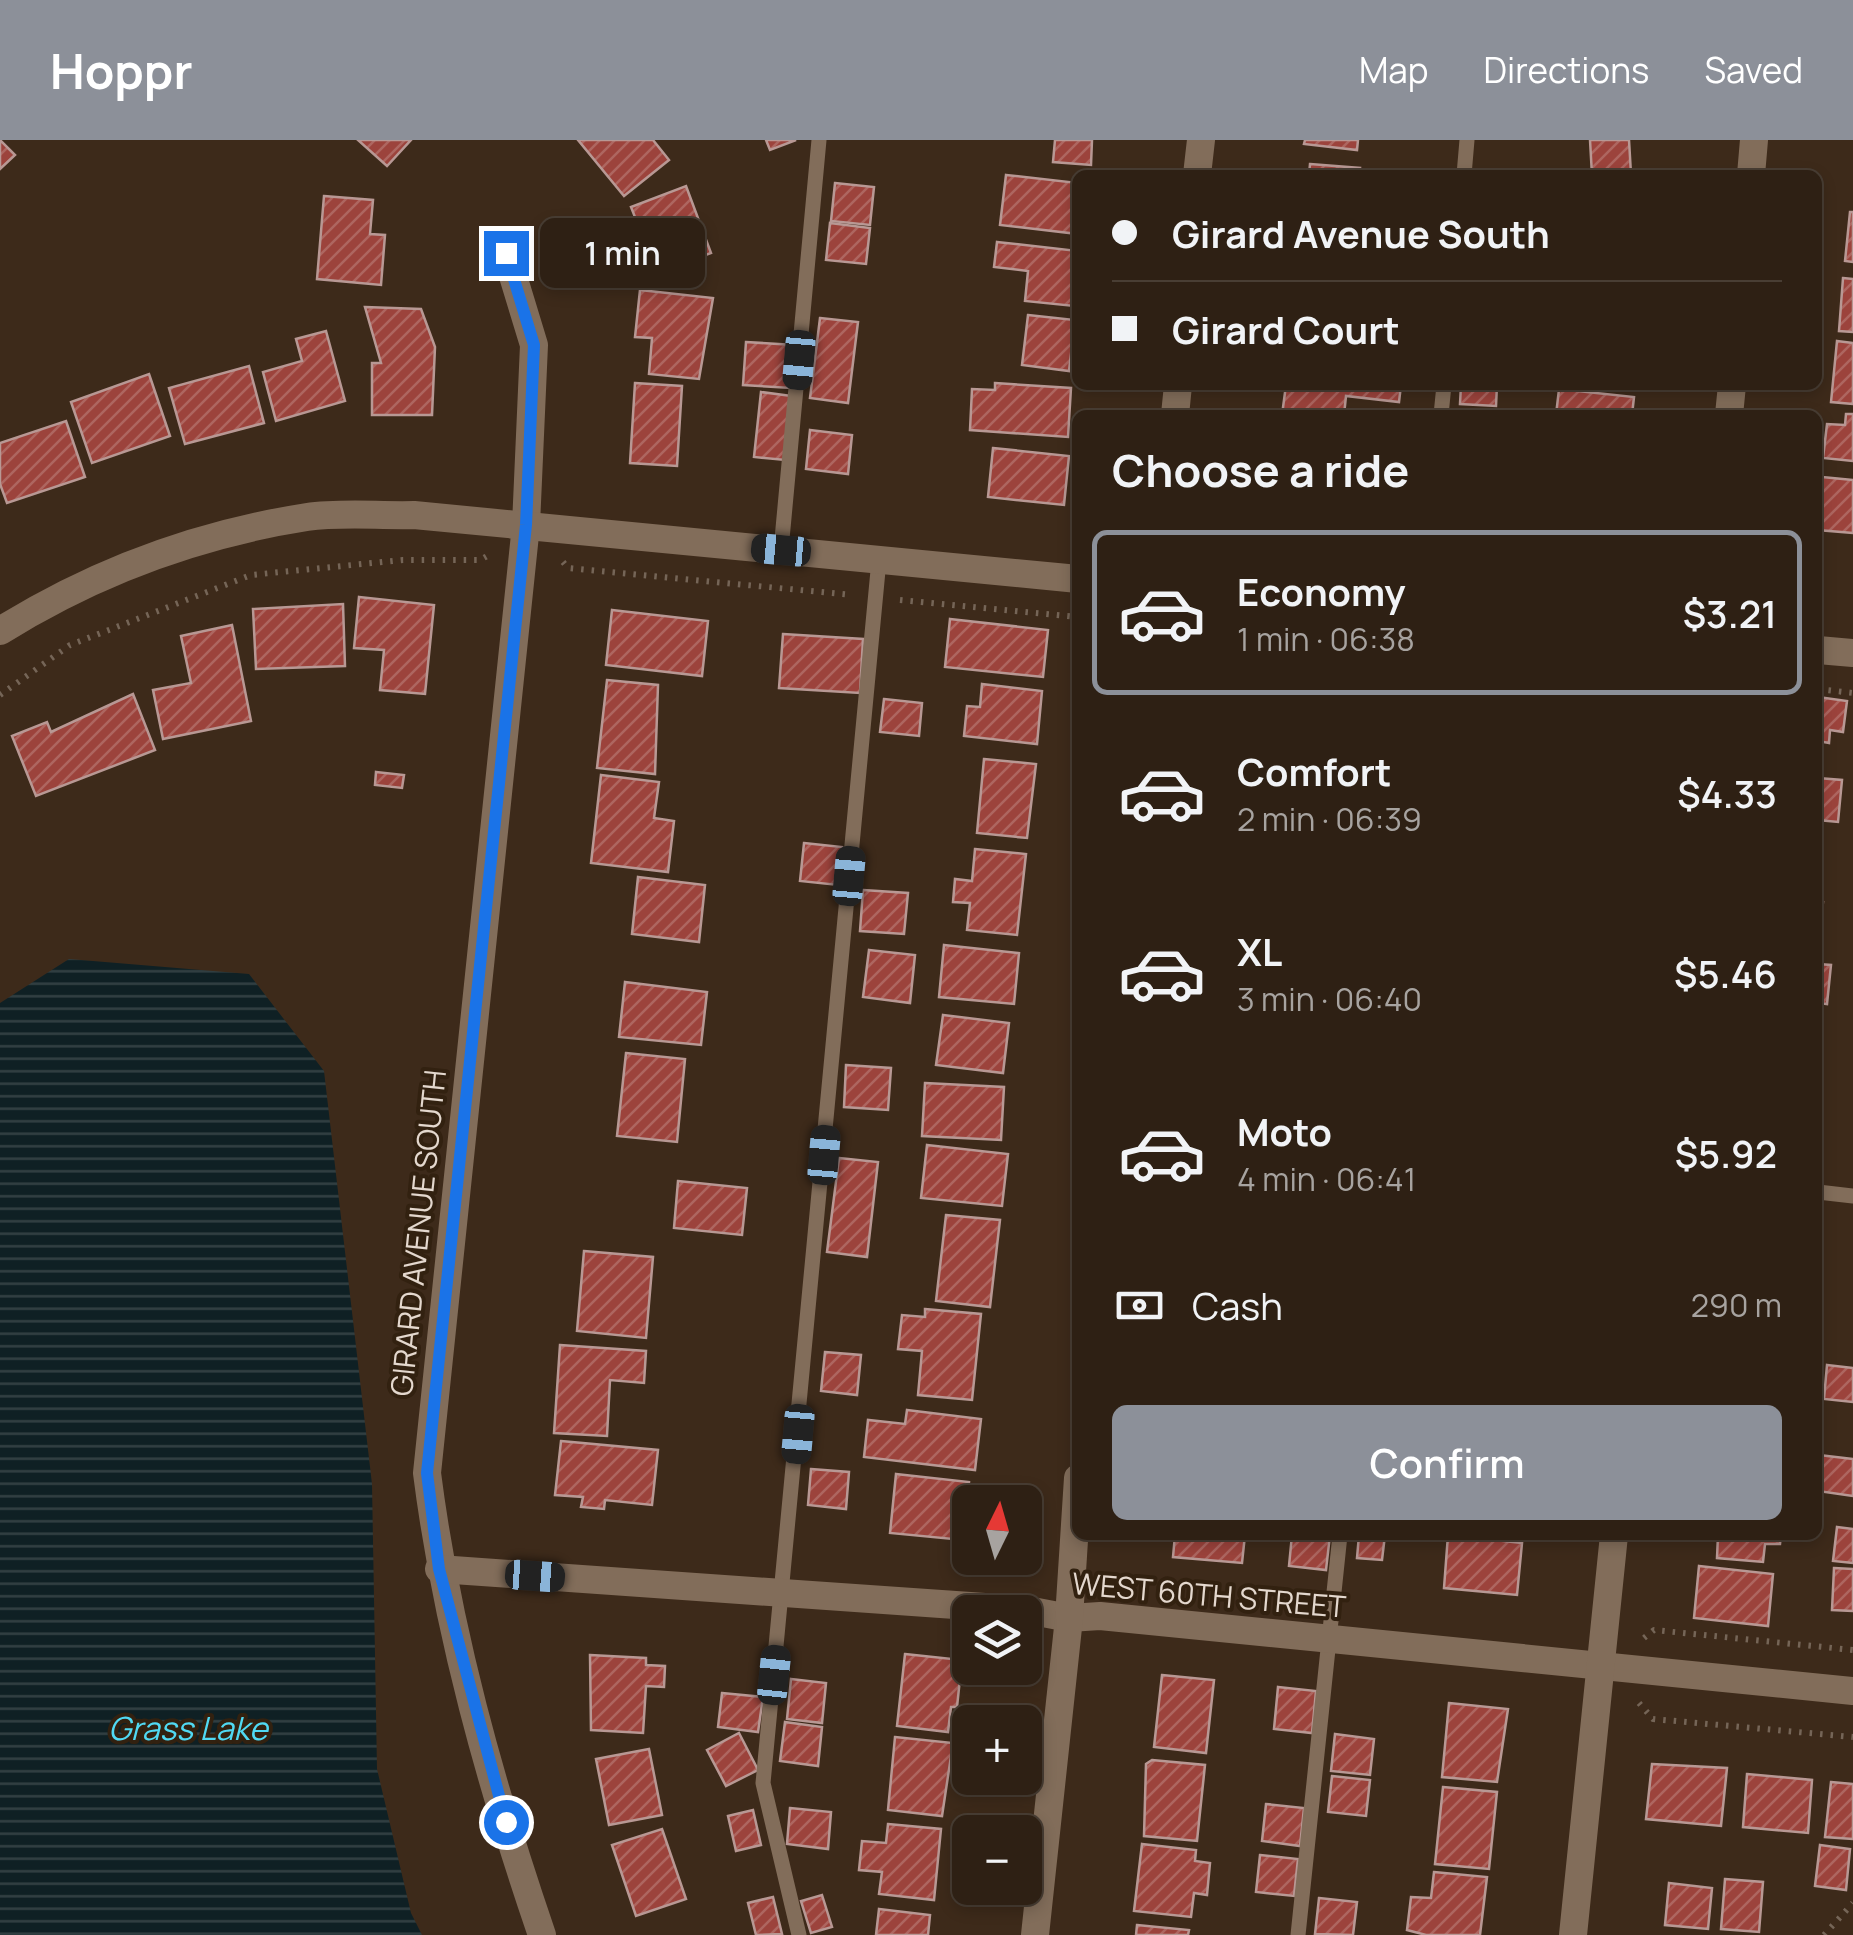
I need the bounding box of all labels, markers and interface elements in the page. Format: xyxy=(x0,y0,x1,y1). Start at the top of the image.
text: Hoppr xyxy=(50,38,193,103)
text: Map xyxy=(1359,46,1429,94)
text: Directions xyxy=(1484,46,1649,94)
text: Saved xyxy=(1704,46,1803,94)
text: Girard Avenue South xyxy=(1172,207,1550,259)
callout: 1 min xyxy=(541,218,706,288)
route end xyxy=(484,231,529,276)
text: 1 min xyxy=(584,231,661,275)
text: Girard Court xyxy=(1172,303,1400,355)
car xyxy=(781,329,817,391)
text: Choose a ride xyxy=(1112,439,1409,501)
car xyxy=(750,532,812,568)
text: Economy xyxy=(1237,565,1406,617)
icon: car xyxy=(1117,568,1207,658)
text: $3.21 xyxy=(1683,587,1777,639)
text: 1 min · 06:38 xyxy=(1237,617,1415,661)
text: Comfort xyxy=(1237,745,1391,797)
icon: car xyxy=(1117,748,1207,838)
text: $4.33 xyxy=(1677,767,1777,819)
text: 2 min · 06:39 xyxy=(1237,797,1422,841)
car xyxy=(831,845,867,907)
text: XL xyxy=(1237,925,1282,977)
icon: car xyxy=(1117,928,1207,1018)
text: $5.46 xyxy=(1674,947,1777,999)
text: 3 min · 06:40 xyxy=(1237,977,1422,1021)
street label: GIRARD AVENUE SOUTH xyxy=(380,1068,455,1398)
text: Moto xyxy=(1237,1105,1332,1157)
icon: car xyxy=(1117,1108,1207,1198)
car xyxy=(806,1124,842,1186)
text: $5.92 xyxy=(1675,1127,1777,1179)
text: 4 min · 06:41 xyxy=(1237,1157,1416,1201)
icon: cash xyxy=(1112,1278,1167,1333)
text: Cash xyxy=(1192,1279,1283,1331)
text: 290 m xyxy=(1691,1283,1782,1327)
car xyxy=(780,1403,816,1465)
button: Confirm xyxy=(1112,1405,1782,1520)
north arrow xyxy=(952,1485,1042,1575)
map controls xyxy=(952,1485,1042,1905)
car xyxy=(504,1559,566,1593)
street label: WEST 60TH STREET xyxy=(1071,1562,1348,1627)
button: layers xyxy=(952,1595,1042,1685)
car xyxy=(756,1644,792,1706)
button: + xyxy=(952,1705,1042,1795)
water label: Grass Lake xyxy=(108,1706,270,1750)
route start xyxy=(484,1800,529,1845)
button: − xyxy=(952,1815,1042,1905)

